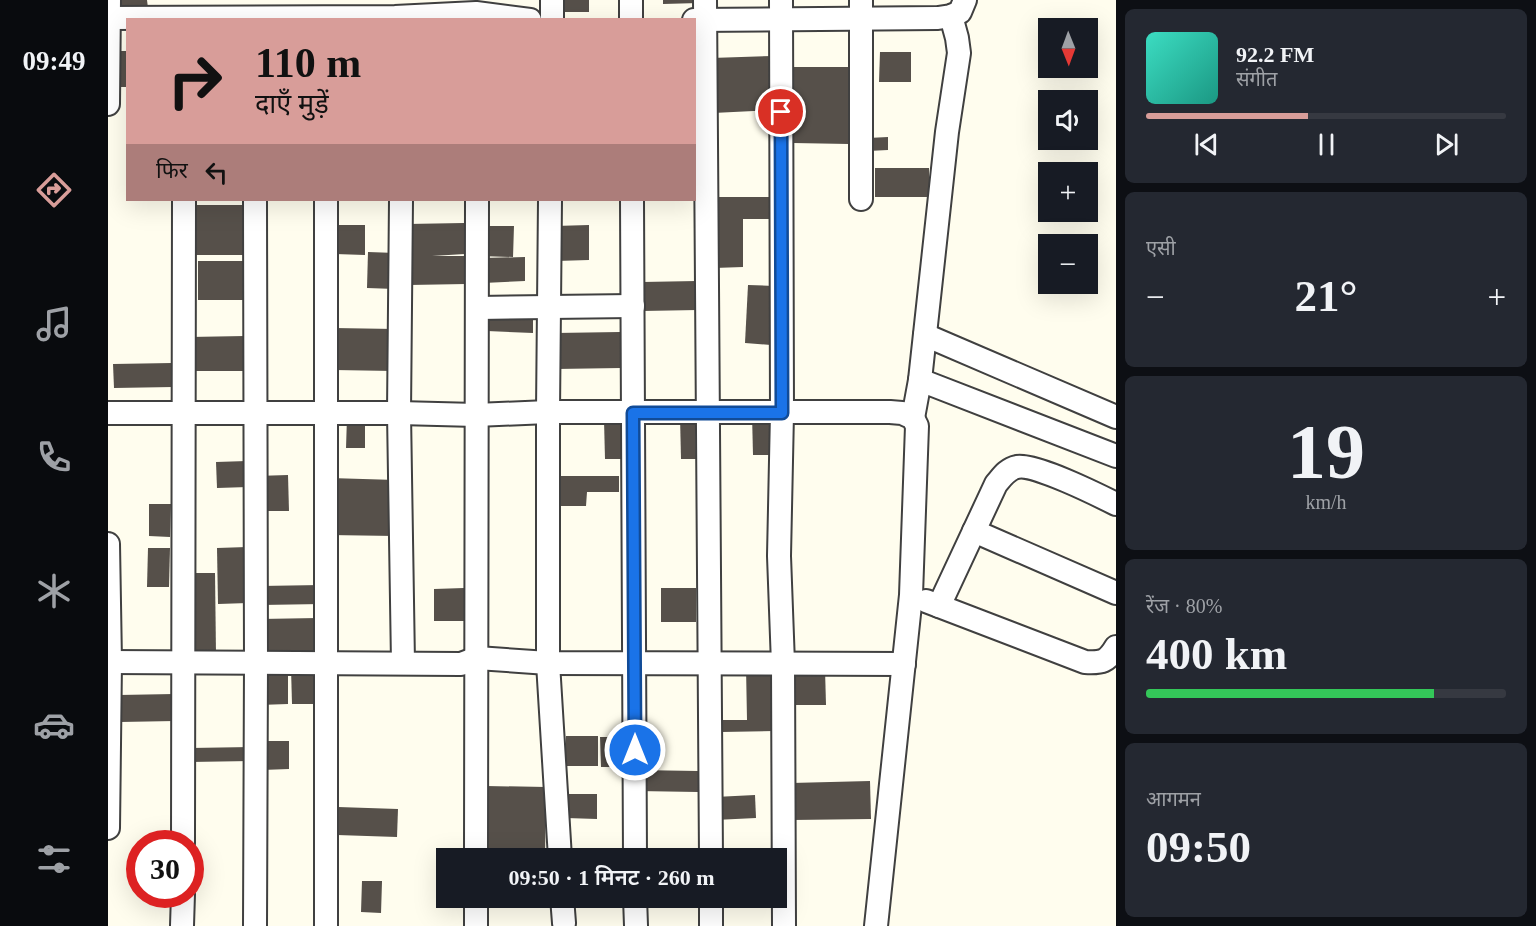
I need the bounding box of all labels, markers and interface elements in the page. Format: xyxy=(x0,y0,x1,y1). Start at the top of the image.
north arrow xyxy=(1038,18,1098,78)
map controls xyxy=(1038,18,1098,294)
text: 110 m xyxy=(255,40,361,86)
icon: right xyxy=(156,42,234,120)
text: 92.2 FM xyxy=(1236,42,1314,67)
text: 09:49 xyxy=(23,46,86,76)
text: संगीत xyxy=(1236,68,1277,90)
pin xyxy=(755,86,806,137)
text: दाएँ मुड़ें xyxy=(255,89,329,119)
button: sound xyxy=(1038,90,1098,150)
icon: arrive xyxy=(764,95,797,128)
icon: previous xyxy=(1190,128,1223,161)
icon: pause xyxy=(1310,128,1343,161)
icon: next xyxy=(1430,128,1463,161)
icon: left xyxy=(200,156,233,189)
text: फिर xyxy=(156,158,188,183)
button: + xyxy=(1038,162,1098,222)
icon: directions xyxy=(33,169,75,211)
button: − xyxy=(1038,234,1098,294)
text: एसी xyxy=(1146,237,1176,259)
text: 21° xyxy=(1295,271,1358,321)
text: − xyxy=(1146,279,1165,315)
text: + xyxy=(1487,279,1506,315)
icon: music xyxy=(33,303,75,345)
text: 19 xyxy=(1287,408,1365,495)
icon: phone xyxy=(33,436,75,478)
text: km/h xyxy=(1305,491,1347,513)
icon: climate xyxy=(33,570,75,612)
text: रेंज · 80% xyxy=(1146,595,1222,617)
text: 400 km xyxy=(1146,629,1287,679)
icon: car xyxy=(33,704,75,746)
position arrow xyxy=(603,718,667,782)
text: आगमन xyxy=(1146,788,1201,810)
text: 09:50 xyxy=(1146,822,1251,872)
speed limit sign: 30 xyxy=(126,830,204,908)
icon: filters xyxy=(33,838,75,880)
text: 09:50 · 1 मिनट · 260 m xyxy=(509,865,715,890)

